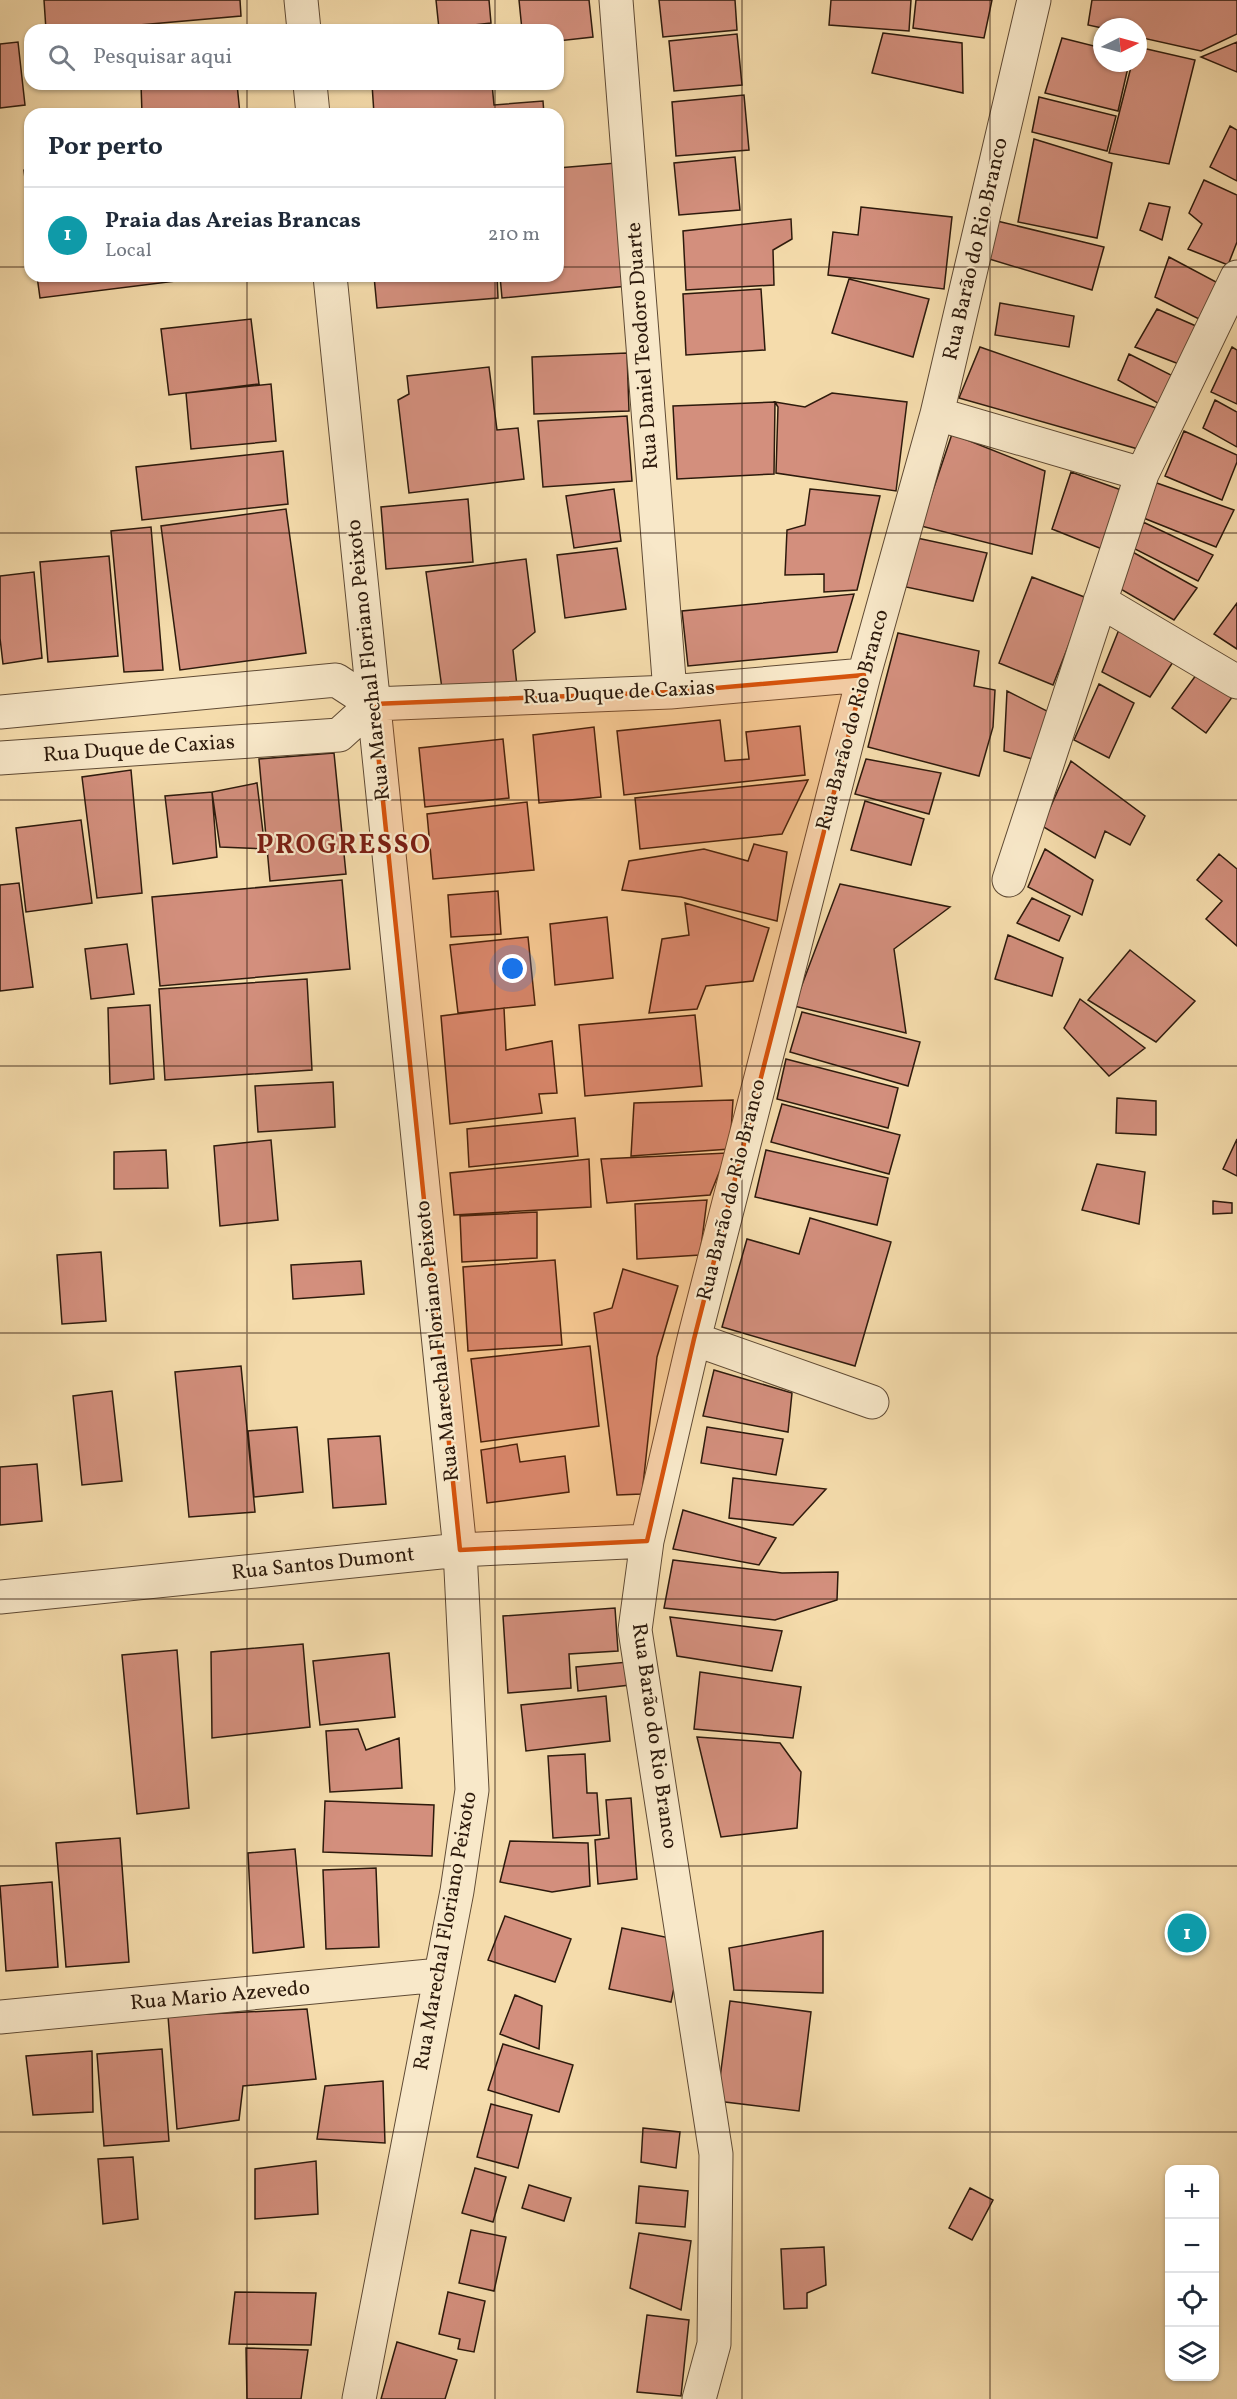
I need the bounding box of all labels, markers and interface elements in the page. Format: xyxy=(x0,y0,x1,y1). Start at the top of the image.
north arrow xyxy=(1093,18,1147,72)
search box xyxy=(24,24,564,90)
icon: search xyxy=(45,41,78,74)
text: Pesquisar aqui xyxy=(93,42,232,73)
text: Por perto xyxy=(48,129,163,165)
street label: Rua Barão do Rio Branco xyxy=(936,135,1016,363)
text: Praia das Areias Brancas xyxy=(105,206,361,237)
text: 1 xyxy=(63,221,72,249)
text: 210 m xyxy=(488,221,540,249)
street label: Rua Daniel Teodoro Duarte xyxy=(620,221,666,471)
text: Local xyxy=(105,237,152,265)
street label: Rua Marechal Floriano Peixoto xyxy=(340,518,398,802)
street label: Rua Barão do Rio Branco xyxy=(810,606,896,834)
street label: Rua Duque de Caxias xyxy=(522,673,716,713)
street label: Rua Duque de Caxias xyxy=(42,728,236,770)
district label: PROGRESSO xyxy=(256,827,432,865)
your location xyxy=(498,954,527,983)
street label: Rua Barão do Rio Branco xyxy=(690,1076,774,1304)
street label: Rua Marechal Floriano Peixoto xyxy=(409,1199,467,1483)
street label: Rua Santos Dumont xyxy=(230,1540,416,1588)
street label: Rua Barão do Rio Branco xyxy=(624,1621,684,1851)
street label: Rua Marechal Floriano Peixoto xyxy=(407,1789,485,2073)
pin: 1 xyxy=(1168,1910,1206,1956)
street label: Rua Mario Azevedo xyxy=(129,1974,311,2018)
map controls xyxy=(1165,2165,1219,2381)
button: + xyxy=(1165,2165,1219,2219)
button: − xyxy=(1165,2219,1219,2273)
button: locate xyxy=(1165,2273,1219,2327)
button: layers xyxy=(1165,2327,1219,2381)

